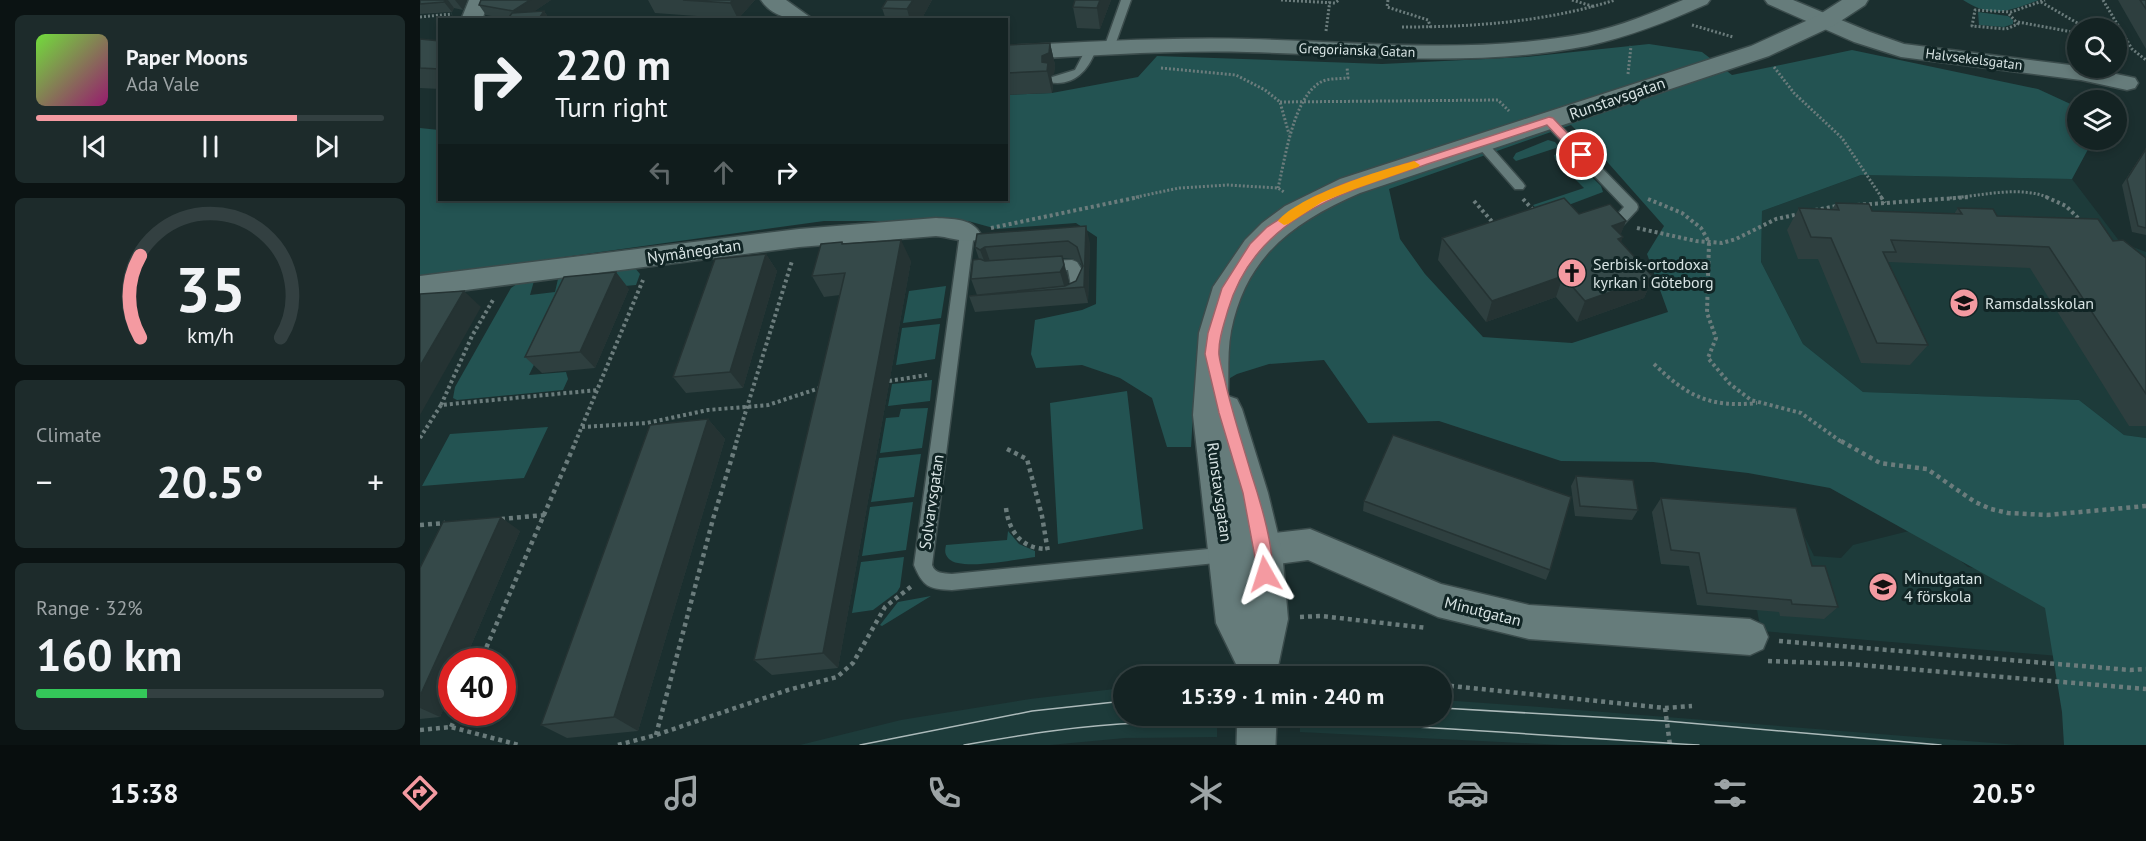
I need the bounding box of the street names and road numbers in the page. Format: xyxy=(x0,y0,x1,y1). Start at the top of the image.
street label: Gregorianska Gatan xyxy=(1298,39,1416,61)
street label: Halvsekelsgatan xyxy=(1924,44,2024,74)
street label: Runstavsgatan xyxy=(1567,72,1667,124)
street label: Nymånegatan xyxy=(646,235,742,267)
street label: Runstavsgatan xyxy=(1203,441,1237,543)
street label: Solvarvsgatan xyxy=(914,453,948,551)
street label: Minutgatan xyxy=(1443,592,1523,630)

